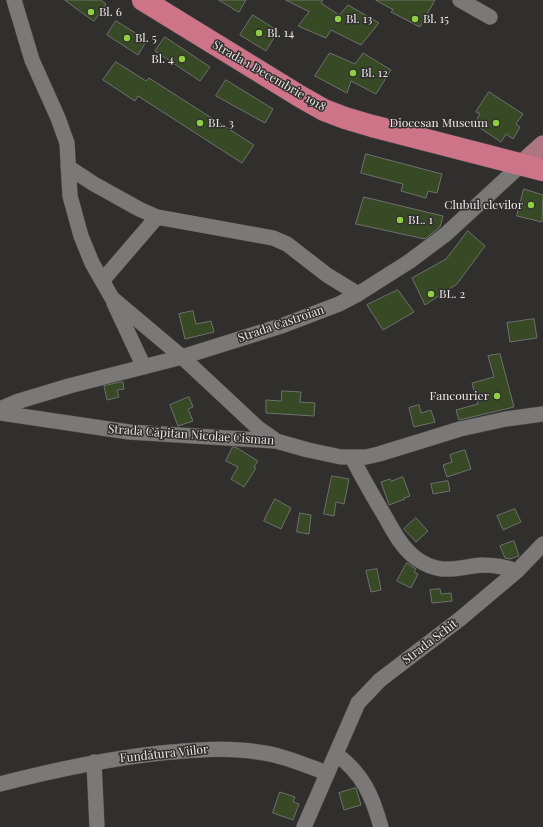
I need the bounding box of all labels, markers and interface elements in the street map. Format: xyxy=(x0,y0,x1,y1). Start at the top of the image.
place label: Bl. 6 xyxy=(99,5,122,19)
marker: Bl. 6 xyxy=(86,7,96,17)
place label: Bl. 13 xyxy=(346,12,372,26)
place label: Bl. 15 xyxy=(423,12,449,26)
marker: Bl. 13 xyxy=(333,14,343,24)
marker: Bl. 15 xyxy=(410,14,420,24)
place label: Bl. 14 xyxy=(267,26,294,40)
marker: Bl. 14 xyxy=(254,28,264,38)
place label: Bl. 5 xyxy=(135,31,157,45)
marker: Bl. 5 xyxy=(122,33,132,43)
street label: Strada 1 Decembrie 1918 xyxy=(210,38,328,114)
place label: Bl. 4 xyxy=(151,52,174,66)
marker: Bl. 4 xyxy=(177,54,187,64)
place label: Bl. 12 xyxy=(361,66,388,80)
marker: Bl. 12 xyxy=(348,68,358,78)
place label: BL. 3 xyxy=(208,116,234,130)
place label: Diocesan Museum xyxy=(389,116,488,130)
marker: BL. 3 xyxy=(195,118,205,128)
marker: Diocesan Museum xyxy=(491,118,501,128)
place label: Clubul elevilor xyxy=(444,198,523,212)
marker: Clubul elevilor xyxy=(526,200,536,210)
place label: BL. 1 xyxy=(408,213,433,227)
marker: BL. 1 xyxy=(395,215,405,225)
place label: BL. 2 xyxy=(439,287,465,301)
marker: BL. 2 xyxy=(426,289,436,299)
street label: Strada Castroian xyxy=(236,303,326,345)
place label: Fancourier xyxy=(430,389,489,403)
marker: Fancourier xyxy=(492,391,502,401)
street label: Strada Căpitan Nicolae Cisman xyxy=(107,422,275,448)
street label: Strada Schit xyxy=(400,617,460,667)
street label: Fundătura Viilor xyxy=(119,742,209,766)

